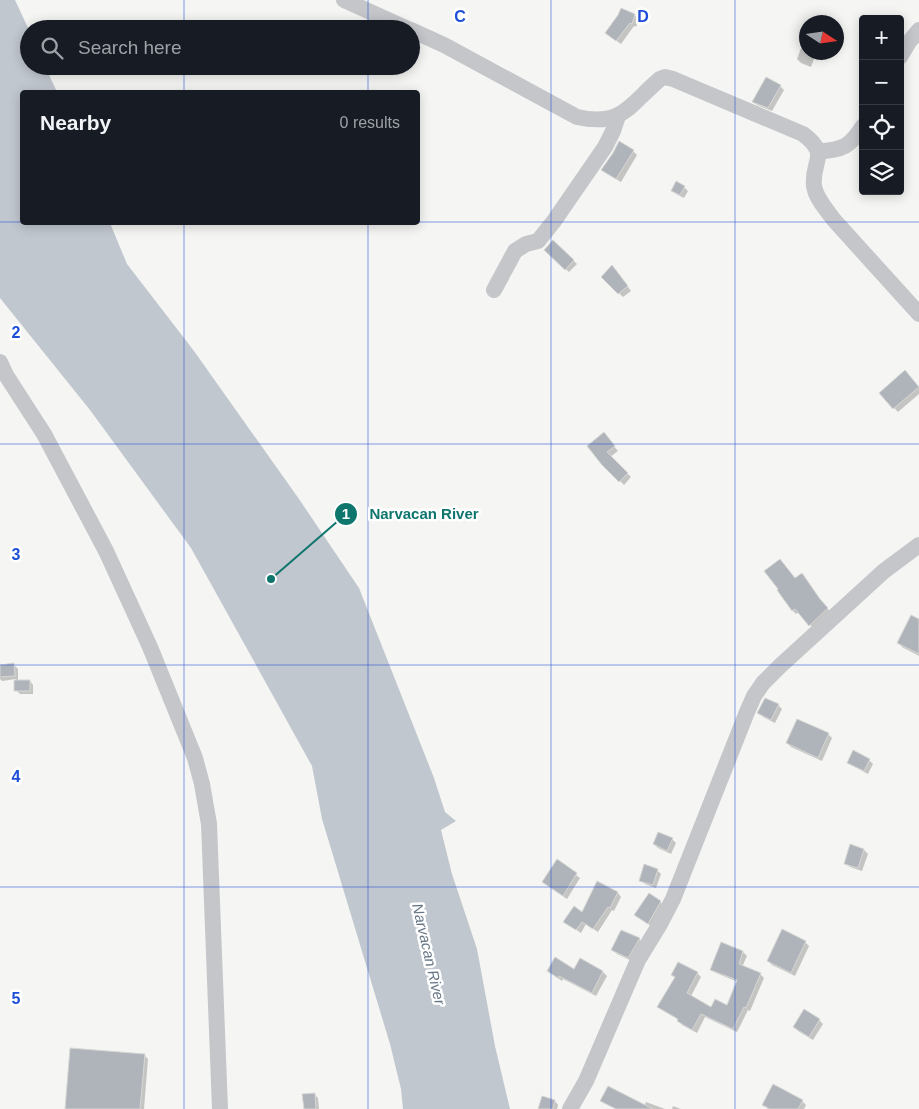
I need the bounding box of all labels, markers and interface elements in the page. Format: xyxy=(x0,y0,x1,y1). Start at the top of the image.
text: C xyxy=(454,8,466,25)
text: D xyxy=(637,8,649,25)
north arrow xyxy=(799,15,844,60)
map controls xyxy=(859,15,904,195)
button: + xyxy=(859,15,904,60)
search box xyxy=(20,20,420,75)
icon: search xyxy=(38,34,66,62)
text: Search here xyxy=(78,37,182,58)
button: − xyxy=(859,60,904,105)
button: locate xyxy=(859,105,904,150)
text: Nearby xyxy=(40,111,111,134)
text: 0 results xyxy=(340,114,400,131)
button: layers xyxy=(859,150,904,195)
text: 2 xyxy=(12,324,21,341)
callout: Narvacan River xyxy=(334,499,488,529)
text: 1 xyxy=(342,505,350,522)
text: Narvacan River xyxy=(369,505,479,522)
text: 3 xyxy=(12,546,21,563)
text: 4 xyxy=(12,768,21,785)
water label: Narvacan River xyxy=(409,902,449,1007)
text: 5 xyxy=(12,990,21,1007)

